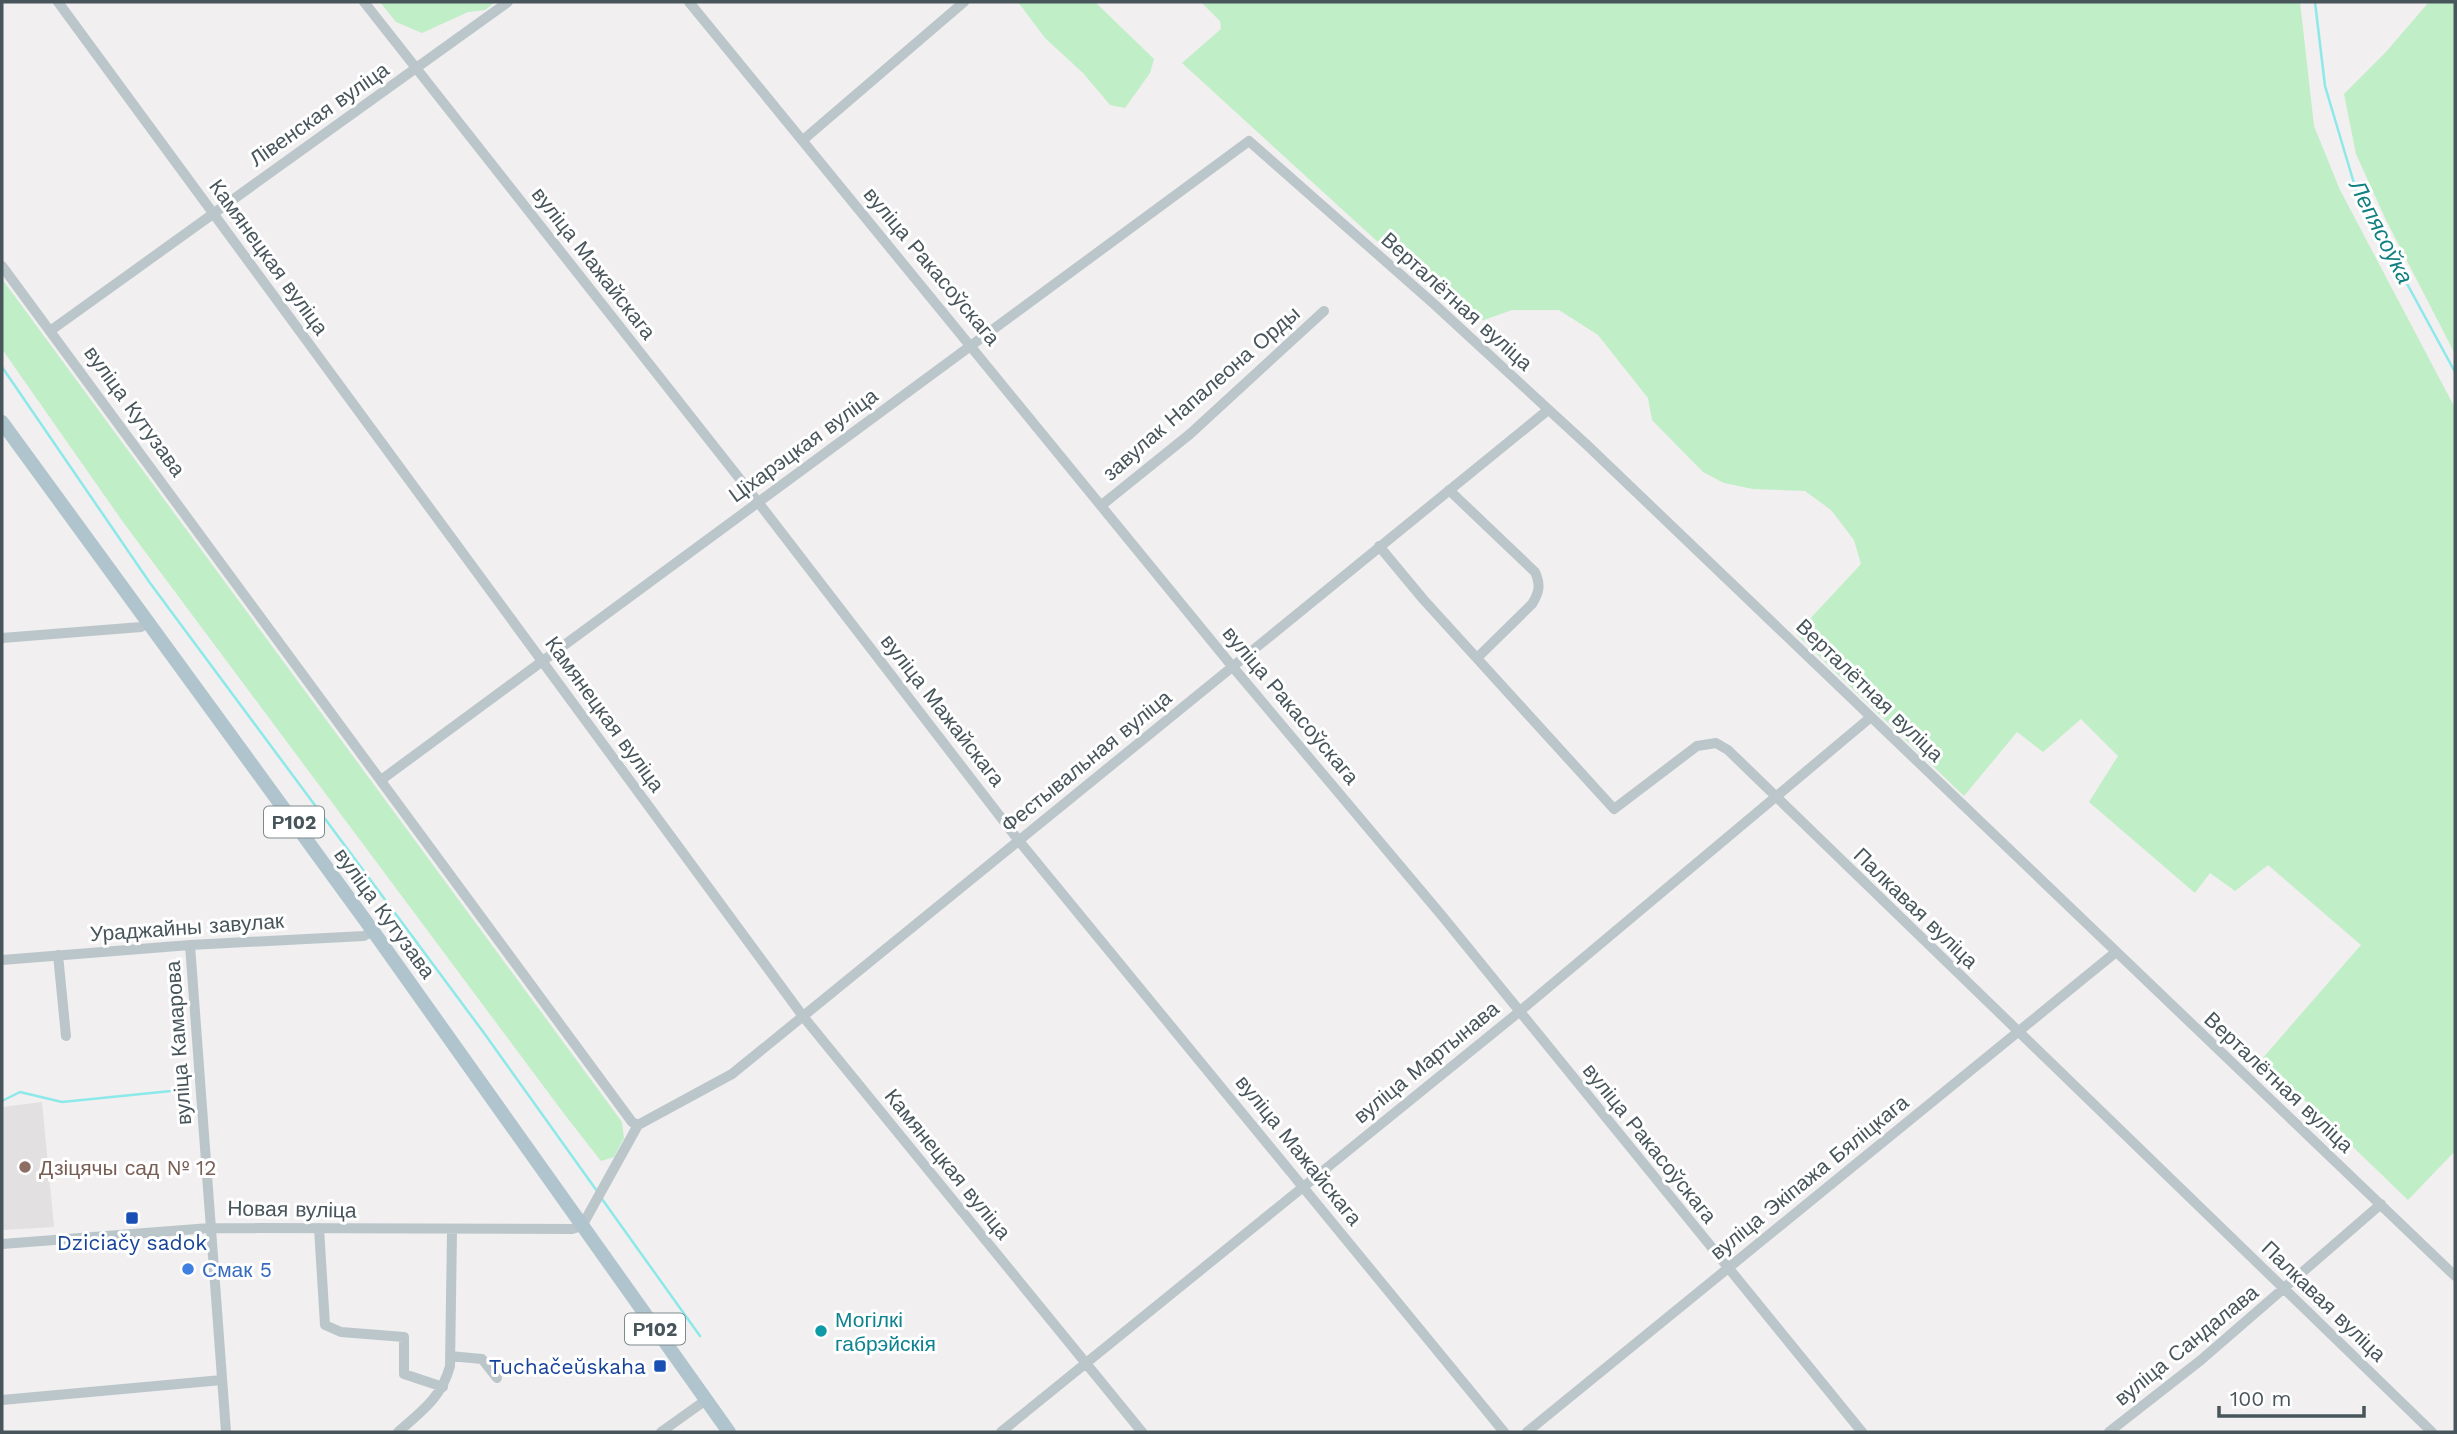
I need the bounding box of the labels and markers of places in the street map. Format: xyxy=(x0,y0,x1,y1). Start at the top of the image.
place label: Дзіцячы сад № 12 xyxy=(39,1155,217,1180)
marker: Дзіцячы сад № 12 xyxy=(17,1159,33,1175)
marker: Dziciačy sadok xyxy=(124,1210,140,1226)
place label: Dziciačy sadok xyxy=(57,1230,207,1255)
place label: Смак 5 xyxy=(202,1257,272,1282)
marker: Смак 5 xyxy=(180,1261,196,1277)
place label: Могілкі габрэйскія xyxy=(835,1307,936,1356)
marker: Могілкі габрэйскія xyxy=(813,1323,829,1339)
place label: Tuchačeŭskaha xyxy=(489,1354,646,1379)
marker: Tuchačeŭskaha xyxy=(652,1358,668,1374)

